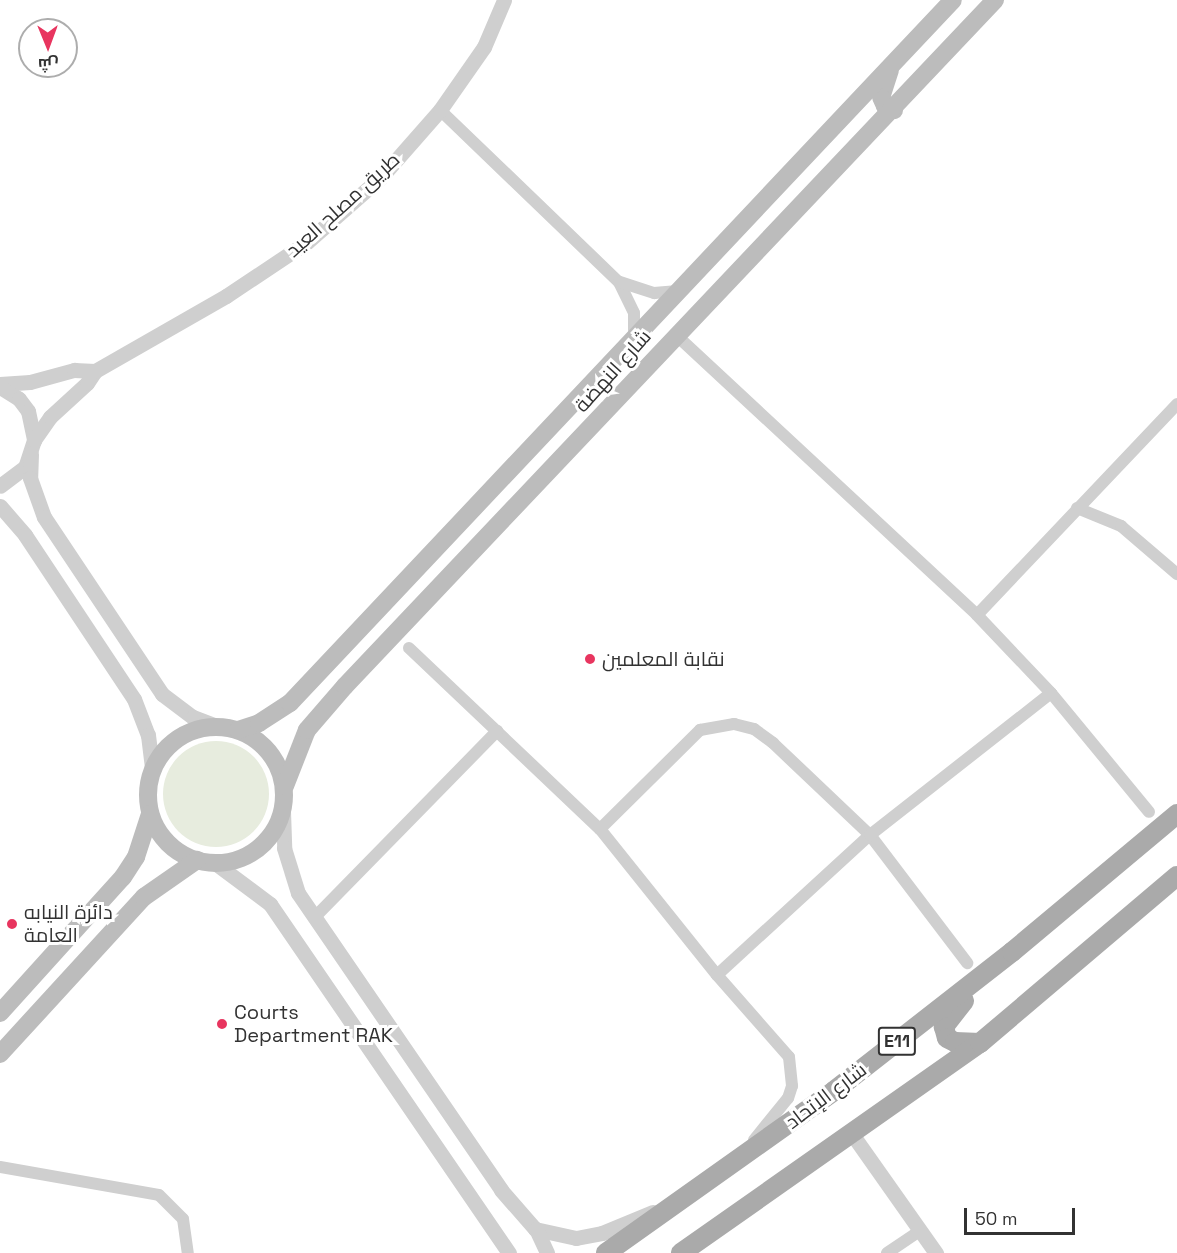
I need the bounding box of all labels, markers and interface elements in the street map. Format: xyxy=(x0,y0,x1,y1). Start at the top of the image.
north arrow xyxy=(18,18,78,78)
text: ش xyxy=(38,54,59,75)
street label: طريق مصلح العيد xyxy=(281,148,405,262)
street label: شارع النهضة xyxy=(570,325,656,417)
place label: نقابة المعلمين xyxy=(602,647,725,671)
marker: نقابة المعلمين xyxy=(583,652,597,666)
place label: دائرة النيابه العامة xyxy=(24,900,113,947)
marker: دائرة النيابه العامة xyxy=(5,917,19,931)
place label: Courts Department RAK xyxy=(234,1000,393,1047)
marker: Courts Department RAK xyxy=(215,1017,229,1031)
road number: E11 xyxy=(878,1026,916,1056)
street label: شارع الإتحاد xyxy=(781,1058,871,1134)
scale bar xyxy=(967,1196,1078,1234)
text: 50 m xyxy=(975,1207,1017,1230)

